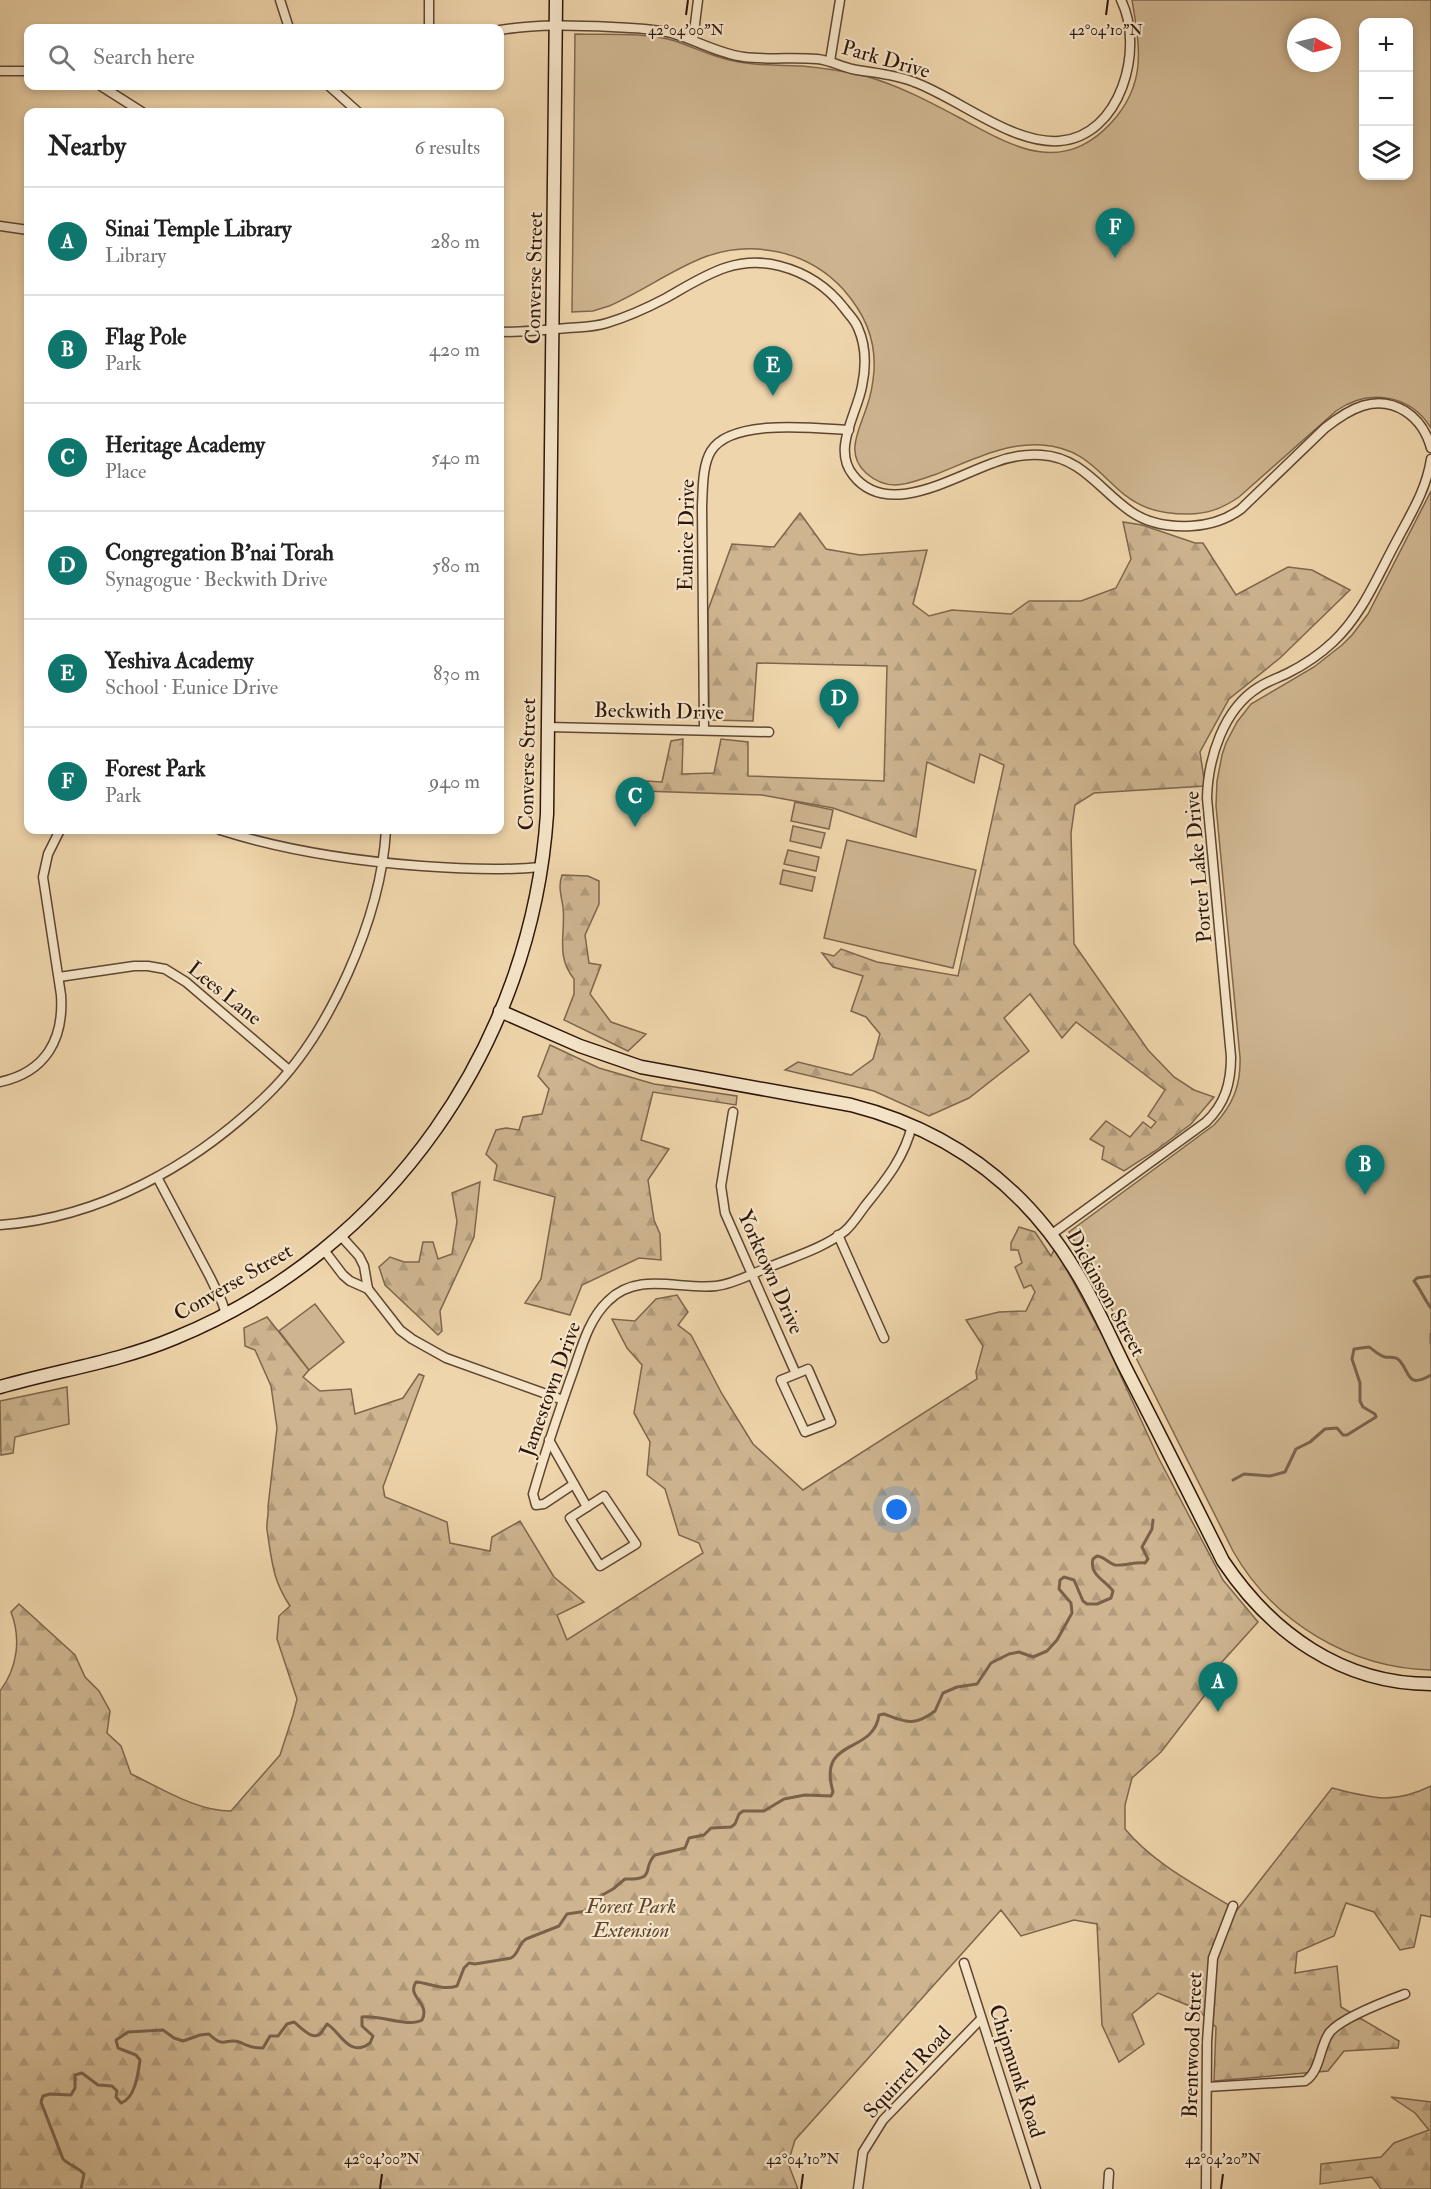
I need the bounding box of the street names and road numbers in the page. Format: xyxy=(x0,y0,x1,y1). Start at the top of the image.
street label: Park Drive xyxy=(839,34,933,85)
street label: Converse Street xyxy=(520,211,549,345)
street label: Eunice Drive xyxy=(672,479,701,591)
street label: Converse Street xyxy=(513,697,542,831)
street label: Beckwith Drive xyxy=(594,697,724,726)
street label: Porter Lake Drive xyxy=(1178,790,1219,944)
street label: Lees Lane xyxy=(182,955,267,1032)
street label: Yorktown Drive xyxy=(731,1206,810,1339)
street label: Dickinson Street xyxy=(1060,1225,1152,1361)
street label: Converse Street xyxy=(169,1238,298,1327)
street label: Jamestown Drive xyxy=(513,1318,587,1461)
street label: Brentwood Street xyxy=(1176,1971,1209,2118)
street label: Chipmunk Road xyxy=(982,2001,1051,2142)
street label: Squirrel Road xyxy=(858,2020,958,2124)

